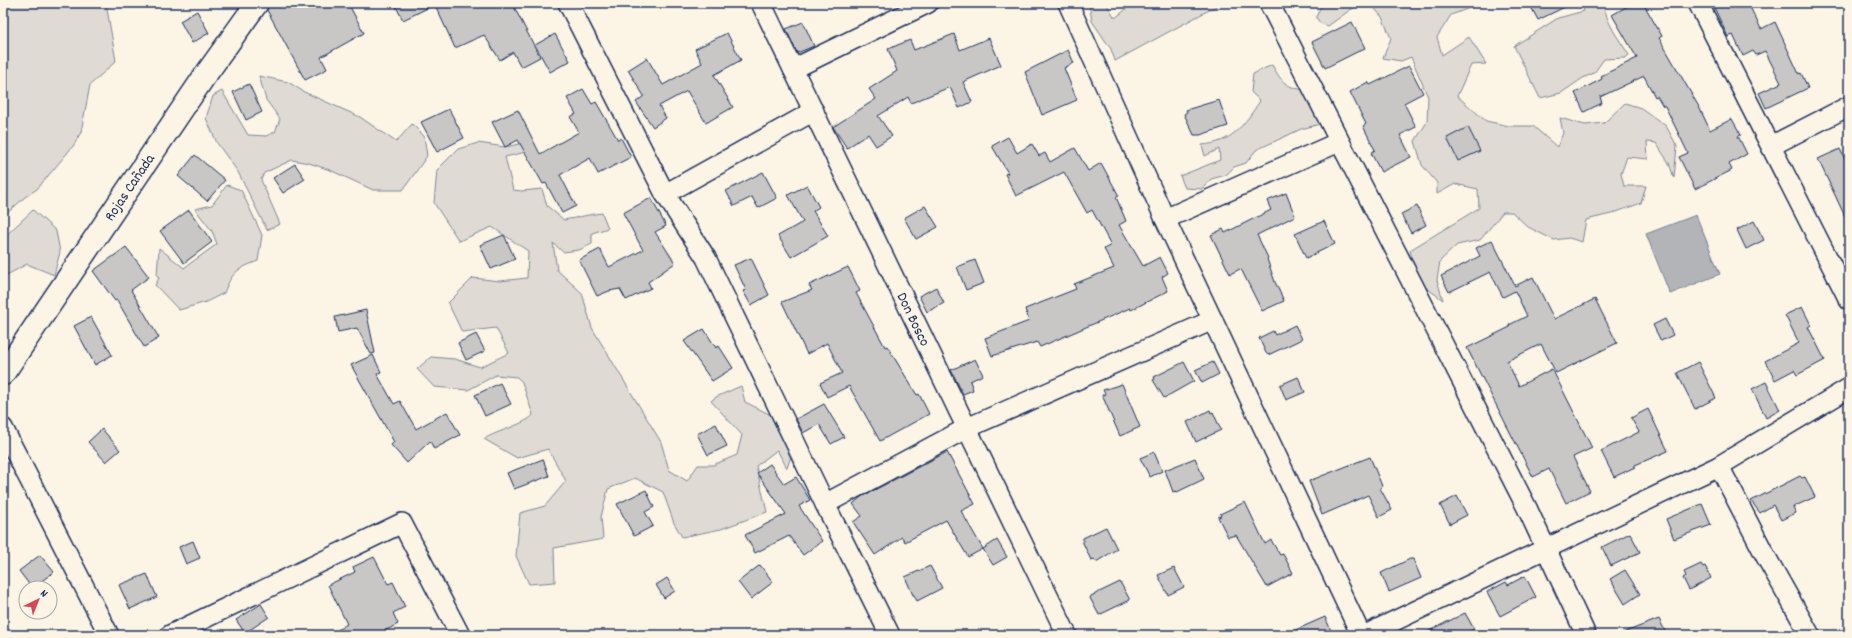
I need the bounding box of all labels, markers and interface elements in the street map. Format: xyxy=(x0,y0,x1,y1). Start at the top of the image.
street label: Rojas Cañada xyxy=(100,149,162,226)
street label: Don Bosco xyxy=(890,289,935,351)
north arrow xyxy=(18,580,58,620)
text: N xyxy=(36,586,51,602)

